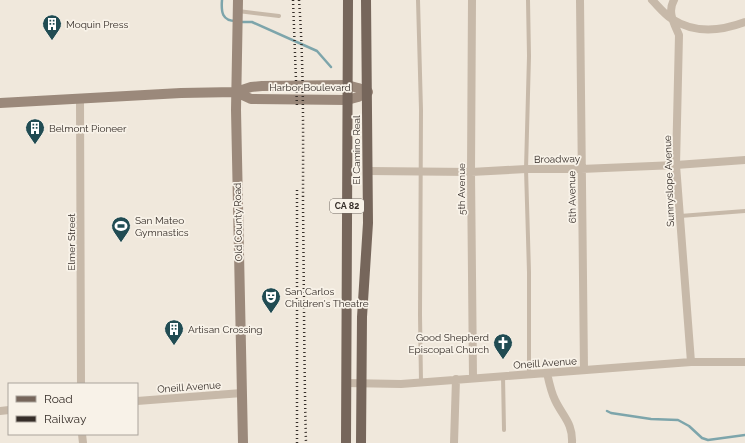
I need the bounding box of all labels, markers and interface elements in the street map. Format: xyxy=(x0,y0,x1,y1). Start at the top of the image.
building icon: Moquin Press xyxy=(41,13,63,41)
place label: Moquin Press xyxy=(66,19,129,30)
street label: Harbor Boulevard xyxy=(269,82,351,93)
street label: El Camino Real xyxy=(351,115,362,185)
building icon: Belmont Pioneer xyxy=(24,117,46,145)
place label: Belmont Pioneer xyxy=(49,123,127,134)
street label: Sunnyslope Avenue xyxy=(662,135,676,227)
street label: Broadway xyxy=(534,153,581,165)
street label: 5th Avenue xyxy=(456,163,467,215)
street label: 6th Avenue xyxy=(566,171,578,223)
street label: Old County Road xyxy=(232,183,244,261)
road number: CA 82 xyxy=(330,199,364,213)
street label: Elmer Street xyxy=(66,213,77,271)
sports icon: San Mateo Gymnastics xyxy=(110,215,132,243)
place label: San Mateo Gymnastics xyxy=(135,215,189,238)
theatre icon: San Carlos Children's Theatre xyxy=(260,286,282,314)
place label: San Carlos Children's Theatre xyxy=(285,286,369,309)
building icon: Artisan Crossing xyxy=(163,318,185,346)
place label: Artisan Crossing xyxy=(188,324,262,335)
place label: Good Shepherd Episcopal Church xyxy=(409,332,489,355)
church icon: Good Shepherd Episcopal Church xyxy=(492,332,514,360)
street label: Oneill Avenue xyxy=(513,355,577,371)
street label: Oneill Avenue xyxy=(157,379,221,395)
legend xyxy=(8,383,138,435)
text: Road xyxy=(44,392,73,406)
text: Railway xyxy=(44,412,87,426)

